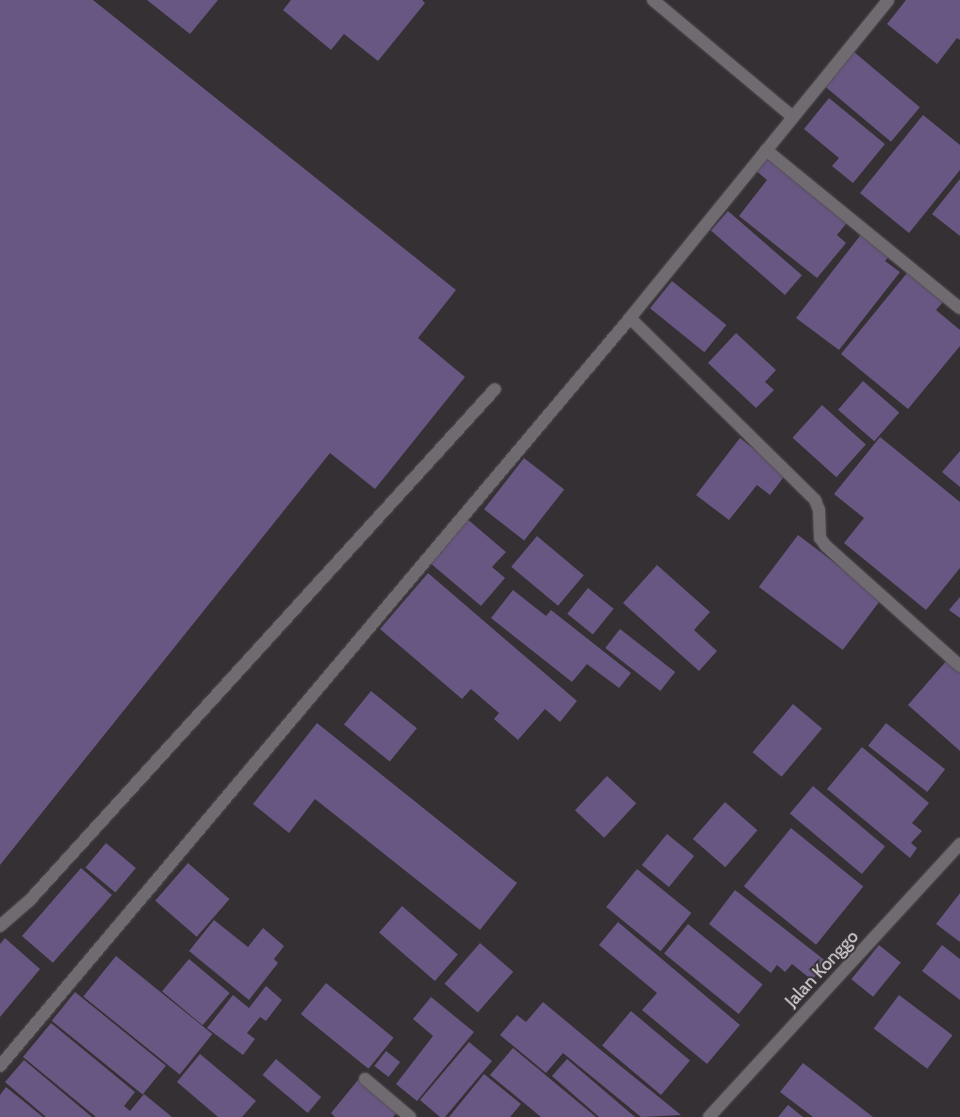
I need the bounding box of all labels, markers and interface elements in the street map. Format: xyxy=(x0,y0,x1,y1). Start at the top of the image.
street label: Jalan Konggo xyxy=(781,926,863,1012)

